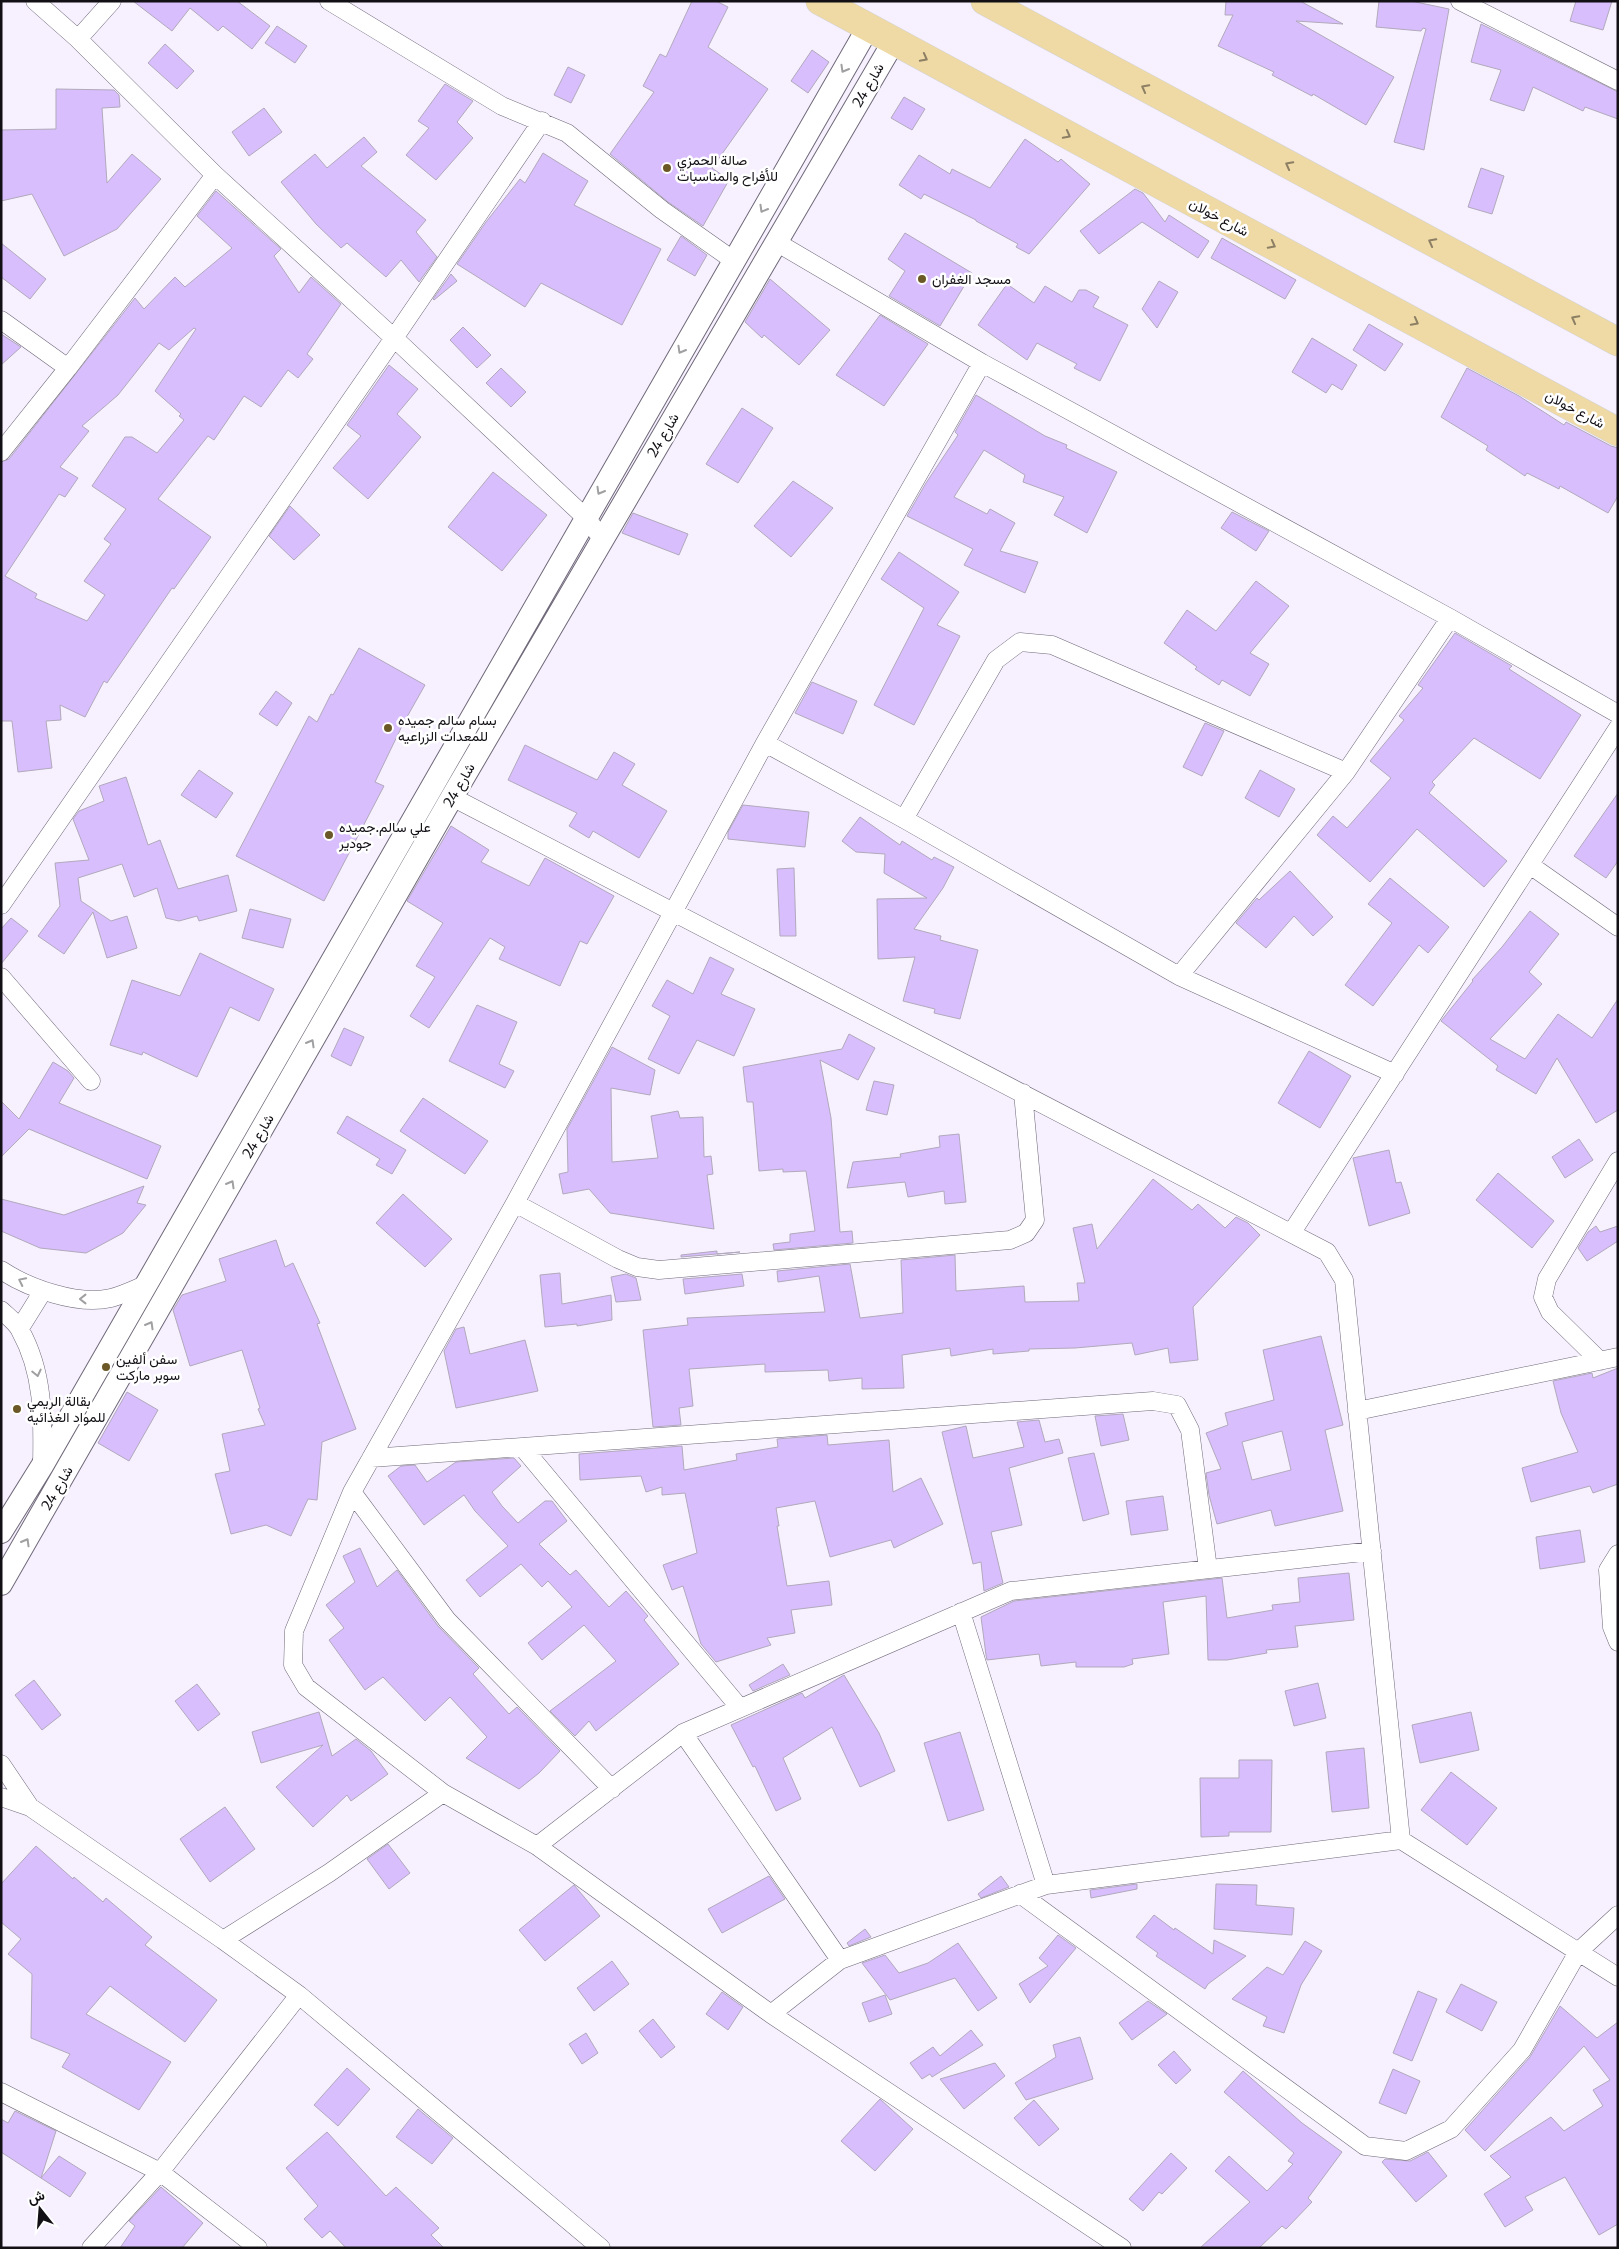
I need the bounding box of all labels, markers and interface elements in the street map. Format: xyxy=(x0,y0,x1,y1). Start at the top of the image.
one-way arrow xyxy=(919,52,928,62)
street label: شارع 24 xyxy=(848,60,890,111)
one-way arrow xyxy=(841,63,851,72)
one-way arrow xyxy=(1142,84,1151,94)
one-way arrow xyxy=(1062,129,1071,139)
place label: صالة الحمزي للأفراح والمناسبات xyxy=(677,151,778,187)
one-way arrow xyxy=(1285,161,1294,171)
marker: صالة الحمزي للأفراح والمناسبات xyxy=(661,162,673,174)
street label: شارع خولان xyxy=(1185,194,1252,242)
one-way arrow xyxy=(759,204,769,213)
one-way arrow xyxy=(1428,238,1437,248)
one-way arrow xyxy=(1267,239,1276,249)
place label: مسجد الغفران xyxy=(932,270,1011,288)
marker: مسجد الغفران xyxy=(916,273,928,285)
one-way arrow xyxy=(1571,315,1580,325)
one-way arrow xyxy=(1410,316,1419,326)
one-way arrow xyxy=(678,344,688,353)
street label: شارع خولان xyxy=(1541,386,1608,434)
street label: شارع 24 xyxy=(643,410,685,461)
one-way arrow xyxy=(597,485,607,494)
place label: بسام سالم جميده للمعدات الزراعيه xyxy=(398,711,497,745)
marker: بسام سالم جميده للمعدات الزراعيه xyxy=(382,722,394,734)
street label: شارع 24 xyxy=(439,760,481,811)
place label: علي سالم.جميده جودير xyxy=(338,818,431,852)
marker: علي سالم.جميده جودير xyxy=(323,829,335,841)
one-way arrow xyxy=(305,1039,315,1048)
street label: شارع 24 xyxy=(238,1111,280,1162)
one-way arrow xyxy=(225,1180,235,1189)
one-way arrow xyxy=(18,1276,27,1287)
one-way arrow xyxy=(79,1294,86,1304)
one-way arrow xyxy=(144,1321,154,1330)
place label: سفن ألفين سوبر ماركت xyxy=(116,1350,180,1384)
marker: سفن ألفين سوبر ماركت xyxy=(100,1361,112,1373)
one-way arrow xyxy=(31,1369,42,1378)
place label: بقالة الريمي للمواد الغذائيه xyxy=(27,1392,106,1426)
marker: بقالة الريمي للمواد الغذائيه xyxy=(11,1403,23,1415)
street label: شارع 24 xyxy=(37,1463,79,1514)
one-way arrow xyxy=(20,1538,30,1547)
north arrow xyxy=(15,2184,65,2234)
text: ش xyxy=(26,2185,47,2208)

